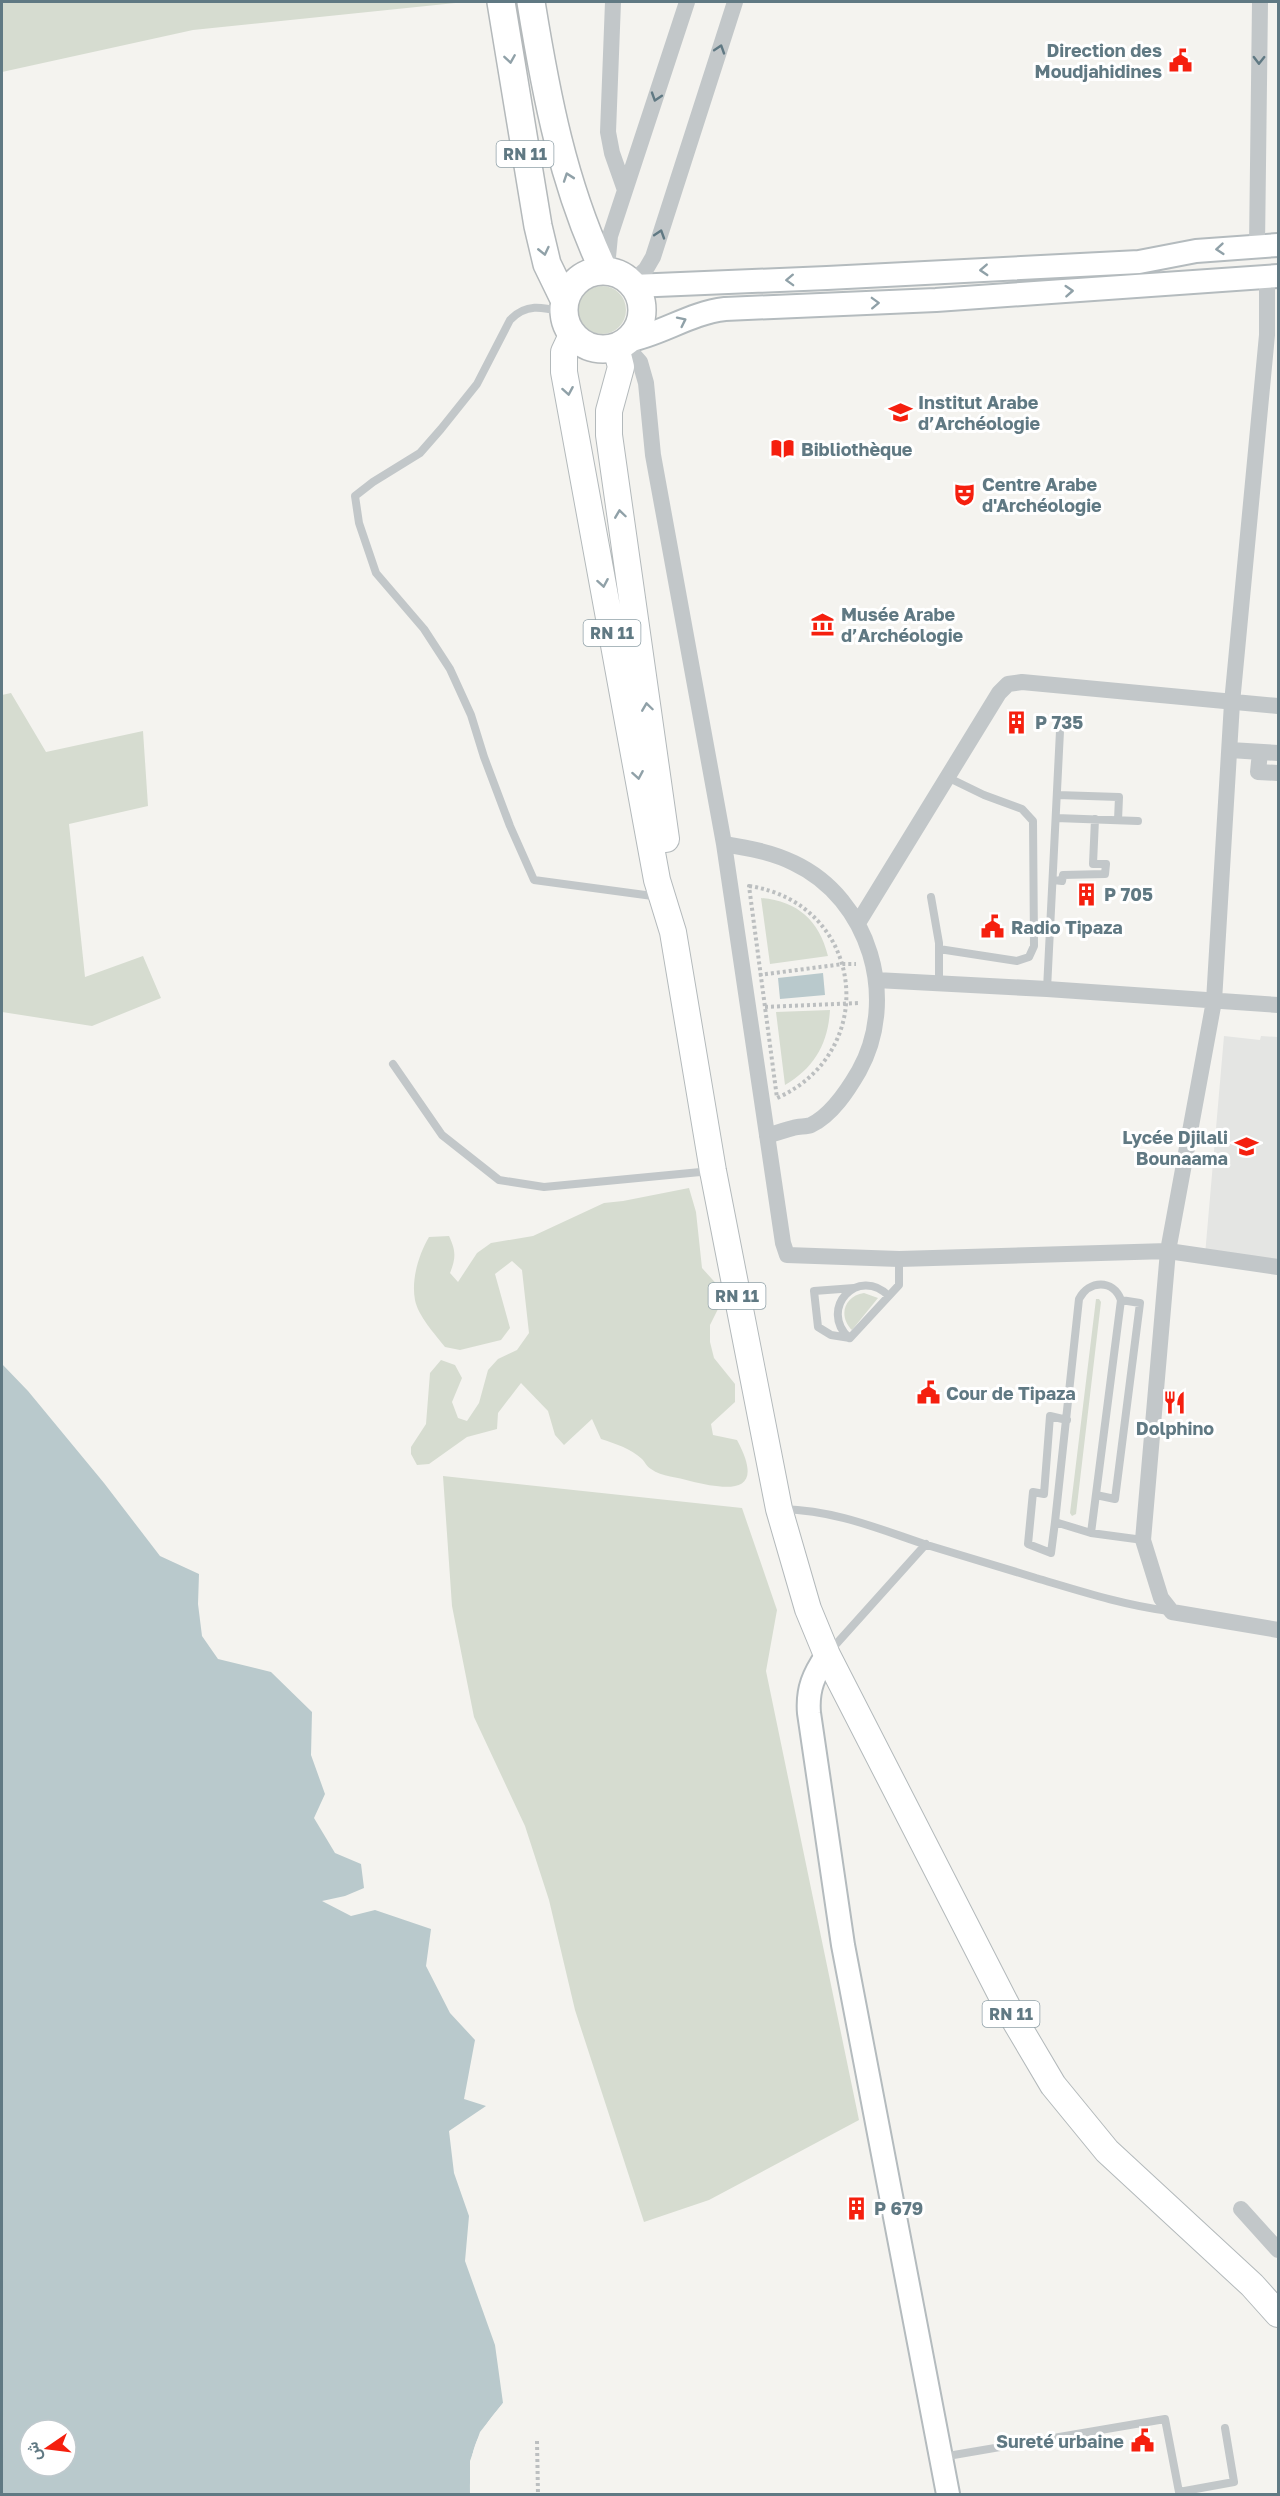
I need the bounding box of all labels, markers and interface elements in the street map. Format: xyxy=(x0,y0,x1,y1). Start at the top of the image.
place label: Direction des Moudjahidines xyxy=(1035,39,1162,82)
one-way arrow xyxy=(712,44,725,55)
public building icon: Direction des Moudjahidines xyxy=(1167,47,1193,73)
one-way arrow xyxy=(503,55,515,64)
one-way arrow xyxy=(1253,55,1266,64)
one-way arrow xyxy=(650,91,663,102)
road number: RN 11 xyxy=(496,141,554,167)
one-way arrow xyxy=(563,172,575,183)
one-way arrow xyxy=(653,229,665,240)
one-way arrow xyxy=(1216,242,1225,255)
one-way arrow xyxy=(536,246,549,256)
one-way arrow xyxy=(980,263,989,276)
one-way arrow xyxy=(785,274,794,287)
one-way arrow xyxy=(1065,284,1074,297)
one-way arrow xyxy=(870,296,879,309)
one-way arrow xyxy=(676,317,686,328)
one-way arrow xyxy=(561,386,574,396)
place label: Institut Arabe d’Archéologie xyxy=(918,391,1041,434)
school or university icon: Institut Arabe d’Archéologie xyxy=(887,399,913,425)
library icon: Bibliothèque xyxy=(770,436,796,462)
place label: Bibliothèque xyxy=(801,438,913,460)
place label: Centre Arabe d'Archéologie xyxy=(982,473,1102,516)
theatre icon: Centre Arabe d'Archéologie xyxy=(951,481,977,507)
one-way arrow xyxy=(615,509,627,519)
one-way arrow xyxy=(596,577,609,587)
place label: Musée Arabe d’Archéologie xyxy=(841,603,964,646)
museum icon: Musée Arabe d’Archéologie xyxy=(810,611,836,637)
road number: RN 11 xyxy=(584,620,640,646)
one-way arrow xyxy=(642,703,654,712)
building icon: P 735 xyxy=(1004,709,1030,735)
place label: P 735 xyxy=(1035,711,1083,733)
one-way arrow xyxy=(631,770,643,779)
building icon: P 705 xyxy=(1073,881,1099,907)
place label: P 705 xyxy=(1104,883,1153,905)
public building icon: Radio Tipaza xyxy=(980,914,1006,940)
place label: Radio Tipaza xyxy=(1011,916,1123,938)
place label: Lycée Djilali Bounaama xyxy=(1122,1126,1228,1169)
school or university icon: Lycée Djilali Bounaama xyxy=(1233,1134,1259,1160)
road number: RN 11 xyxy=(708,1283,766,1309)
public building icon: Cour de Tipaza xyxy=(915,1380,941,1406)
place label: Cour de Tipaza xyxy=(946,1382,1076,1404)
restaurant icon: Dolphino xyxy=(1162,1389,1188,1415)
place label: Dolphino xyxy=(1136,1417,1214,1439)
road number: RN 11 xyxy=(982,2001,1040,2027)
building icon: P 679 xyxy=(843,2195,869,2221)
place label: P 679 xyxy=(874,2197,923,2219)
north arrow xyxy=(18,2418,78,2478)
public building icon: Sureté urbaine xyxy=(1129,2428,1155,2454)
place label: Sureté urbaine xyxy=(996,2430,1124,2452)
text: ش xyxy=(21,2440,45,2463)

